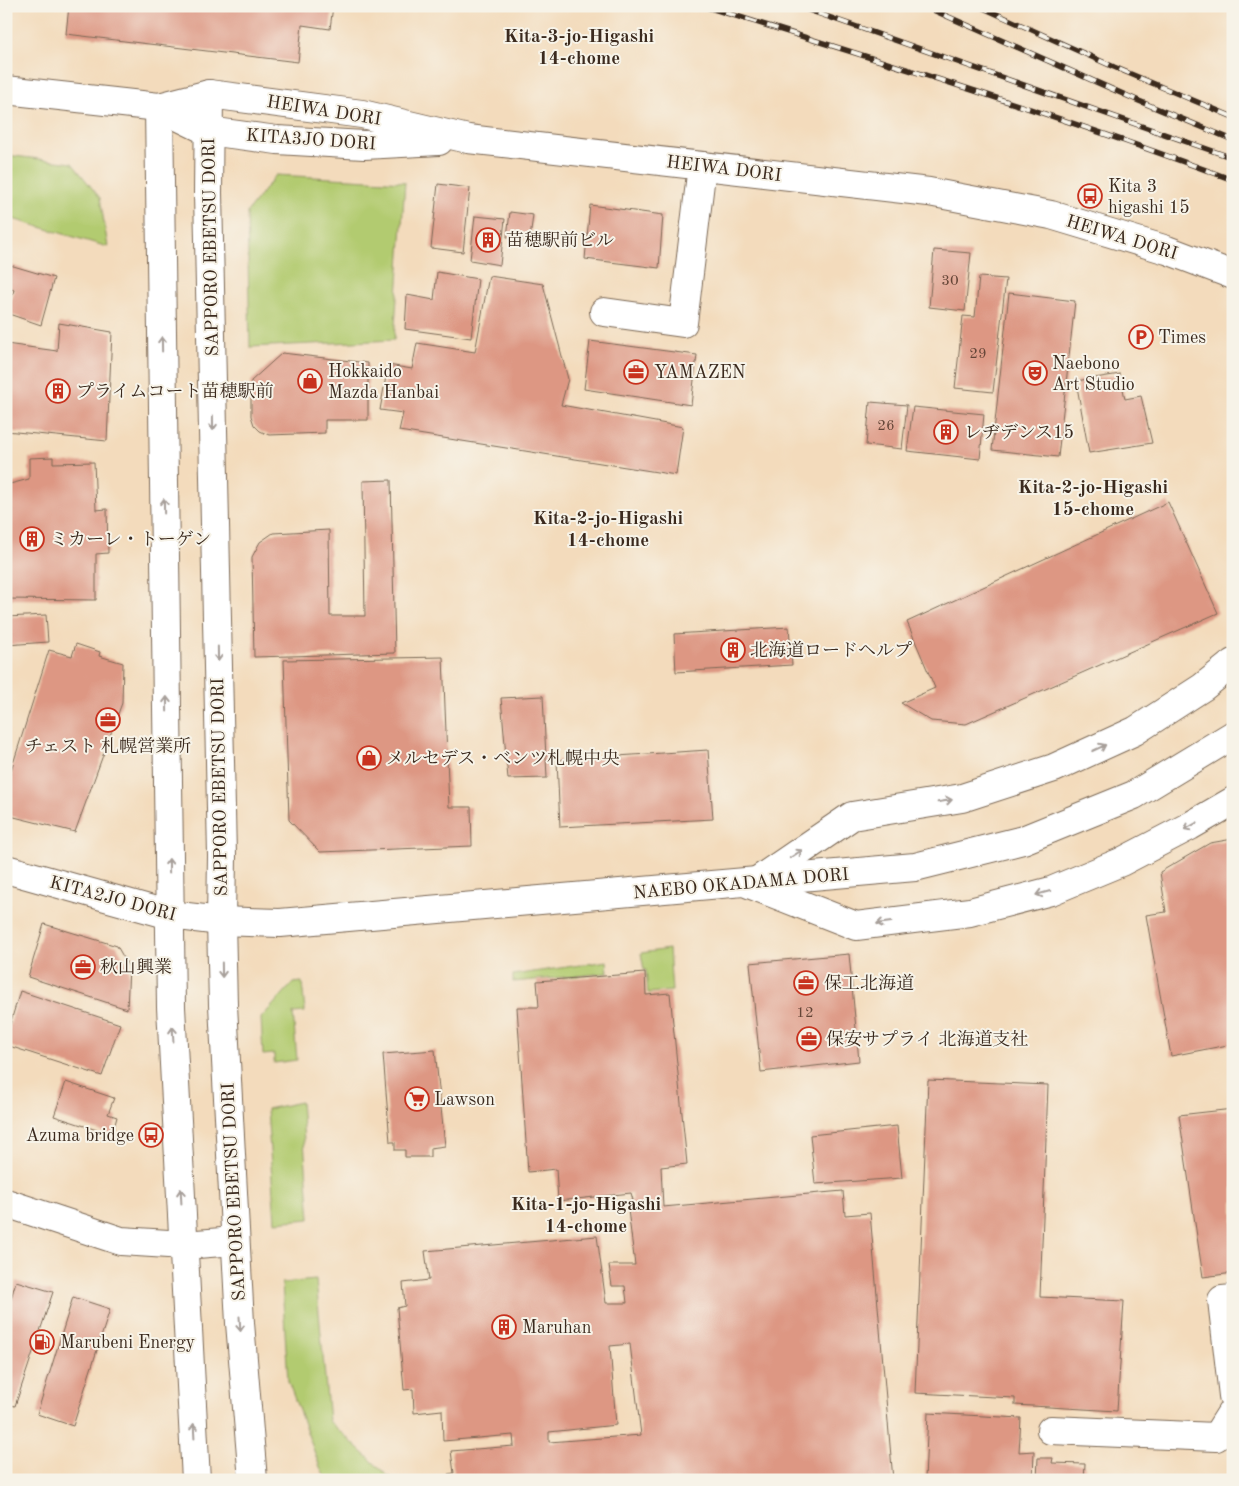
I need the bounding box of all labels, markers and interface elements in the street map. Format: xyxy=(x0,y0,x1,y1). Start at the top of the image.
district label: Kita-3-jo-Higashi 14-chome xyxy=(504,28,655,69)
street label: HEIWA DORI xyxy=(265,93,382,129)
street label: KITA3JO DORI xyxy=(245,126,377,154)
street label: SAPPORO EBETSU DORI xyxy=(200,138,222,356)
street label: HEIWA DORI xyxy=(665,153,782,185)
place label: Kita 3 higashi 15 xyxy=(1108,178,1190,217)
bus stop icon: Kita 3 higashi 15 xyxy=(1077,183,1103,209)
street label: HEIWA DORI xyxy=(1064,212,1180,263)
building icon: 苗穂駅前ビル xyxy=(475,227,501,253)
place label: 苗穂駅前ビル xyxy=(506,230,614,250)
house number: 30 xyxy=(941,274,959,289)
parking icon: Times xyxy=(1128,324,1154,350)
place label: Times xyxy=(1158,329,1206,347)
one-way arrow xyxy=(157,336,167,352)
house number: 29 xyxy=(969,347,987,362)
place label: Naebono Art Studio xyxy=(1052,355,1135,394)
office icon: YAMAZEN xyxy=(623,359,649,385)
theatre icon: Naebono Art Studio xyxy=(1022,360,1048,386)
place label: Hokkaido Mazda Hanbai xyxy=(328,363,439,402)
place label: YAMAZEN xyxy=(654,364,746,382)
shop icon: Hokkaido Mazda Hanbai xyxy=(297,368,323,394)
building icon: プライムコート苗穂駅前 xyxy=(45,378,71,404)
place label: プライムコート苗穂駅前 xyxy=(76,381,273,401)
one-way arrow xyxy=(208,414,217,430)
house number: 26 xyxy=(877,419,895,434)
building icon: レヂデンス15 xyxy=(933,419,959,445)
place label: レヂデンス15 xyxy=(964,423,1074,442)
district label: Kita-2-jo-Higashi 15-chome xyxy=(1018,479,1169,520)
one-way arrow xyxy=(159,499,169,515)
district label: Kita-2-jo-Higashi 14-chome xyxy=(533,510,684,551)
building icon: ミカーレ・トーゲン xyxy=(19,526,45,552)
place label: ミカーレ・トーゲン xyxy=(50,530,211,549)
building icon: 北海道ロードヘルプ xyxy=(720,637,746,663)
place label: 北海道ロードヘルプ xyxy=(750,640,912,660)
one-way arrow xyxy=(213,646,223,662)
street label: SAPPORO EBETSU DORI xyxy=(209,678,231,896)
one-way arrow xyxy=(162,696,172,712)
office icon: チェスト 札幌営業所 xyxy=(95,707,121,733)
place label: チェスト 札幌営業所 xyxy=(25,736,191,756)
one-way arrow xyxy=(1091,742,1106,752)
shop icon: メルセデス・ベンツ札幌中央 xyxy=(356,745,382,771)
place label: メルセデス・ベンツ札幌中央 xyxy=(386,748,619,768)
one-way arrow xyxy=(937,795,953,805)
one-way arrow xyxy=(1184,821,1198,831)
one-way arrow xyxy=(789,849,803,859)
one-way arrow xyxy=(164,859,174,875)
street label: NAEBO OKADAMA DORI xyxy=(632,866,850,902)
street label: KITA2JO DORI xyxy=(47,873,178,925)
one-way arrow xyxy=(1035,889,1051,898)
one-way arrow xyxy=(876,918,892,928)
office icon: 秋山興業 xyxy=(70,954,96,980)
place label: 秋山興業 xyxy=(100,957,172,977)
one-way arrow xyxy=(217,962,226,978)
office icon: 保工北海道 xyxy=(793,970,819,996)
place label: 保工北海道 xyxy=(824,973,914,993)
house number: 12 xyxy=(796,1006,814,1021)
one-way arrow xyxy=(168,1026,177,1042)
office icon: 保安サプライ 北海道支社 xyxy=(796,1026,822,1052)
place label: 保安サプライ 北海道支社 xyxy=(826,1029,1029,1049)
street label: SAPPORO EBETSU DORI xyxy=(219,1082,249,1302)
supermarket icon: Lawson xyxy=(404,1086,430,1112)
place label: Lawson xyxy=(434,1091,495,1109)
bus stop icon: Azuma bridge xyxy=(138,1122,164,1148)
place label: Azuma bridge xyxy=(26,1127,134,1145)
one-way arrow xyxy=(177,1188,186,1204)
district label: Kita-1-jo-Higashi 14-chome xyxy=(511,1196,662,1237)
building icon: Maruhan xyxy=(491,1314,517,1340)
one-way arrow xyxy=(236,1316,245,1332)
place label: Maruhan xyxy=(522,1319,592,1337)
fuel station icon: Marubeni Energy xyxy=(29,1329,55,1355)
place label: Marubeni Energy xyxy=(60,1334,196,1352)
one-way arrow xyxy=(189,1423,198,1439)

